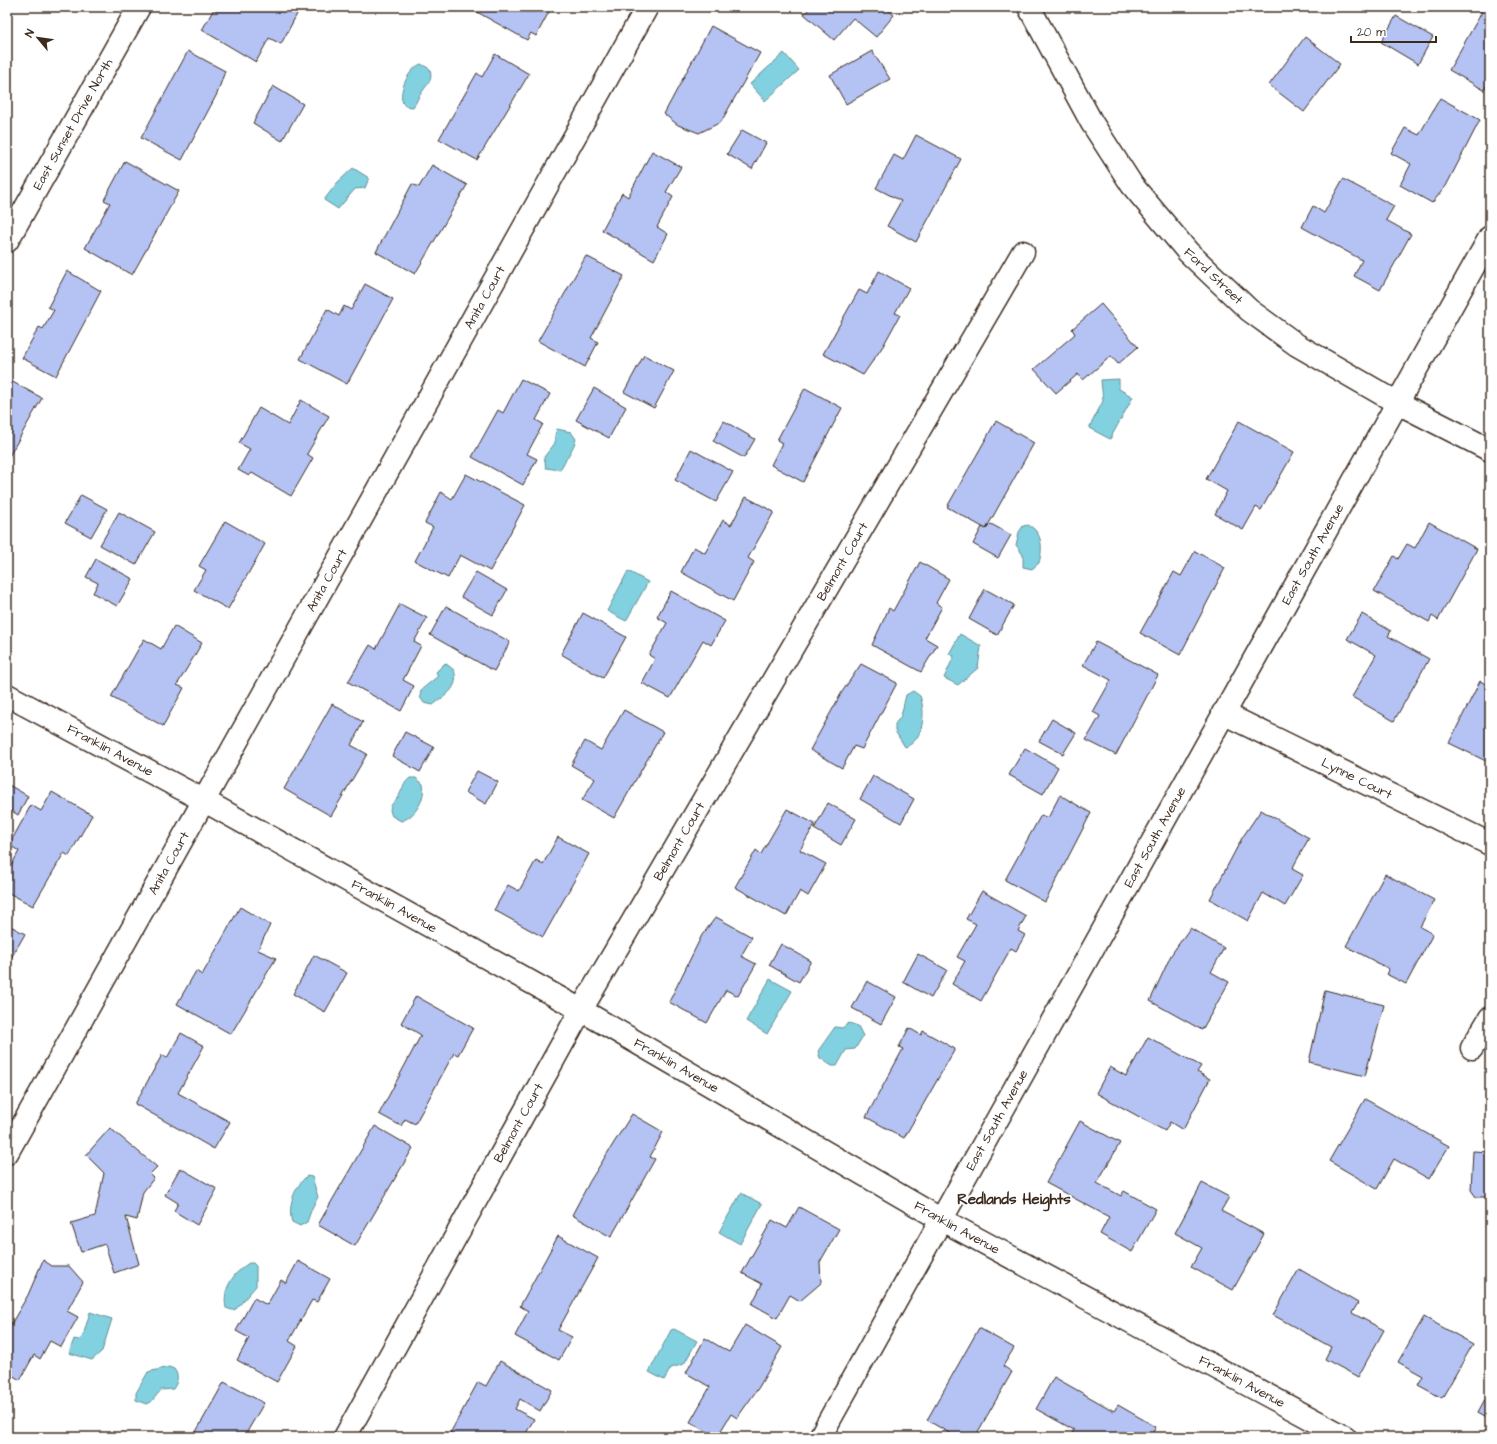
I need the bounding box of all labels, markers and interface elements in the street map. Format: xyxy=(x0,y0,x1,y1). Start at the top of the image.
north arrow xyxy=(18,18,58,58)
scale bar xyxy=(1351,18,1436,44)
text: 20 m xyxy=(1357,24,1386,41)
text: N xyxy=(21,27,38,40)
street label: East Sunset Drive North xyxy=(29,55,117,193)
street label: Ford Street xyxy=(1180,243,1247,309)
street label: Anita Court xyxy=(460,262,510,332)
street label: East South Avenue xyxy=(1277,501,1348,608)
street label: Belmont Court xyxy=(812,518,873,604)
street label: Anita Court xyxy=(302,545,352,615)
street label: Franklin Avenue xyxy=(64,720,156,781)
street label: Lynne Court xyxy=(1318,754,1396,804)
street label: East South Avenue xyxy=(1120,784,1190,891)
street label: Belmont Court xyxy=(649,798,710,884)
street label: Anita Court xyxy=(144,828,194,898)
street label: Franklin Avenue xyxy=(348,875,440,937)
street label: Franklin Avenue xyxy=(631,1034,722,1097)
street label: East South Avenue xyxy=(962,1066,1032,1174)
street label: Belmont Court xyxy=(489,1079,548,1166)
district label: Redlands Heights xyxy=(957,1189,1071,1212)
street label: Franklin Avenue xyxy=(911,1197,1003,1258)
street label: Franklin Avenue xyxy=(1196,1351,1288,1412)

